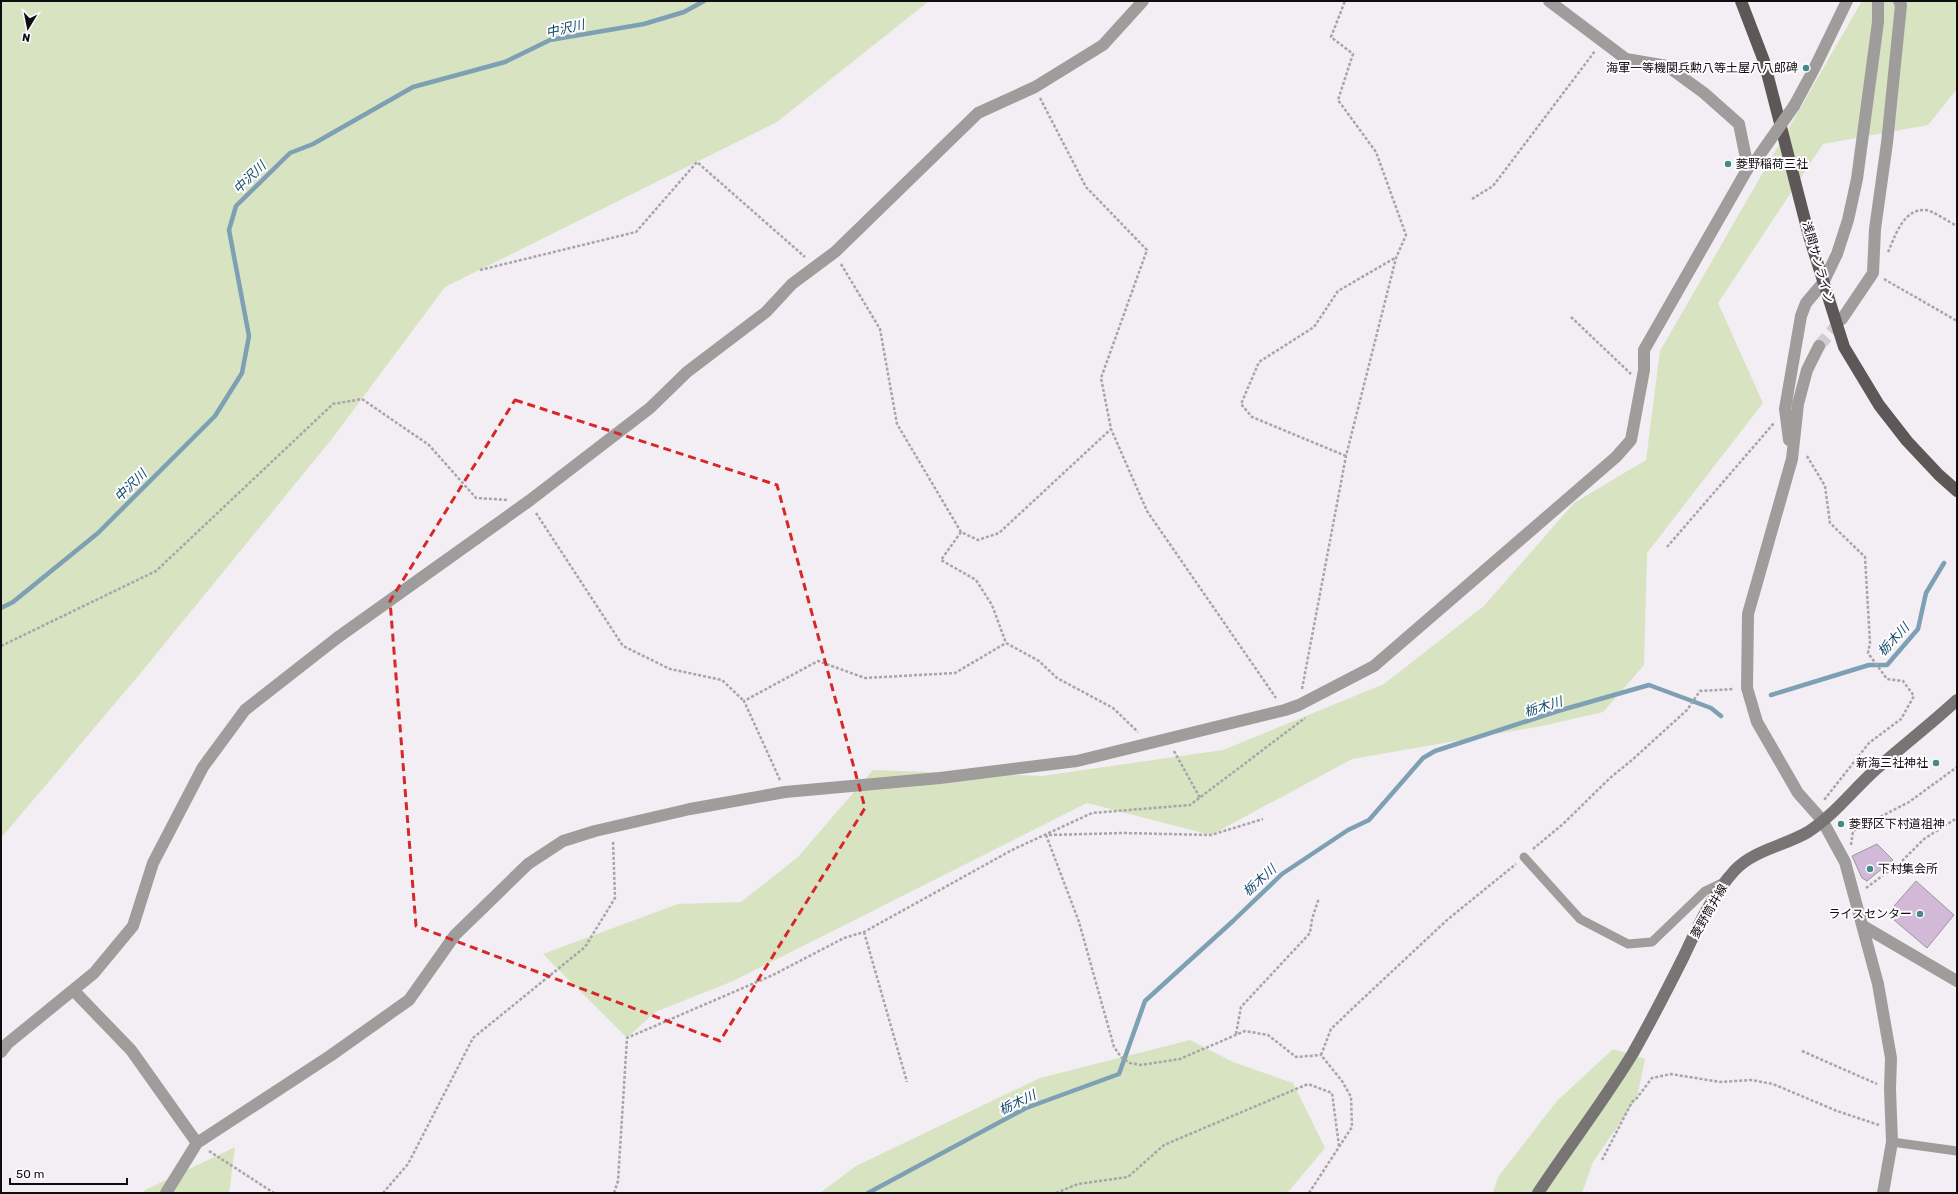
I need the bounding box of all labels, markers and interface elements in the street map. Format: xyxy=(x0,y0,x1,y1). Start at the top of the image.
north arrow xyxy=(8,8,48,48)
water label: 中沢川 xyxy=(544,16,588,40)
text: N xyxy=(21,30,31,44)
place label: 海軍一等機関兵勲八等土屋八八郎碑 xyxy=(1606,61,1798,75)
marker: 海軍一等機関兵勲八等土屋八八郎碑 xyxy=(1801,63,1811,73)
water label: 中沢川 xyxy=(230,157,270,196)
place label: 菱野稲荷三社 xyxy=(1736,157,1808,171)
marker: 菱野稲荷三社 xyxy=(1723,159,1733,169)
street label: 浅間サンライン xyxy=(1800,220,1836,304)
water label: 中沢川 xyxy=(111,465,151,504)
water label: 栃木川 xyxy=(1875,619,1914,659)
water label: 栃木川 xyxy=(1522,693,1566,719)
place label: 新海三社神社 xyxy=(1856,756,1928,770)
marker: 新海三社神社 xyxy=(1931,758,1941,768)
place label: 菱野区下村道祖神 xyxy=(1849,817,1945,831)
marker: 菱野区下村道祖神 xyxy=(1836,819,1846,829)
water label: 栃木川 xyxy=(1240,860,1280,899)
place label: 下村集会所 xyxy=(1878,862,1938,876)
marker: 下村集会所 xyxy=(1865,864,1875,874)
street label: 菱野筒井線 xyxy=(1688,882,1730,940)
place label: ライスセンター xyxy=(1828,907,1912,921)
marker: ライスセンター xyxy=(1915,909,1925,919)
water label: 栃木川 xyxy=(996,1087,1040,1117)
scale bar xyxy=(10,1160,127,1186)
text: 50 m xyxy=(16,1167,44,1181)

